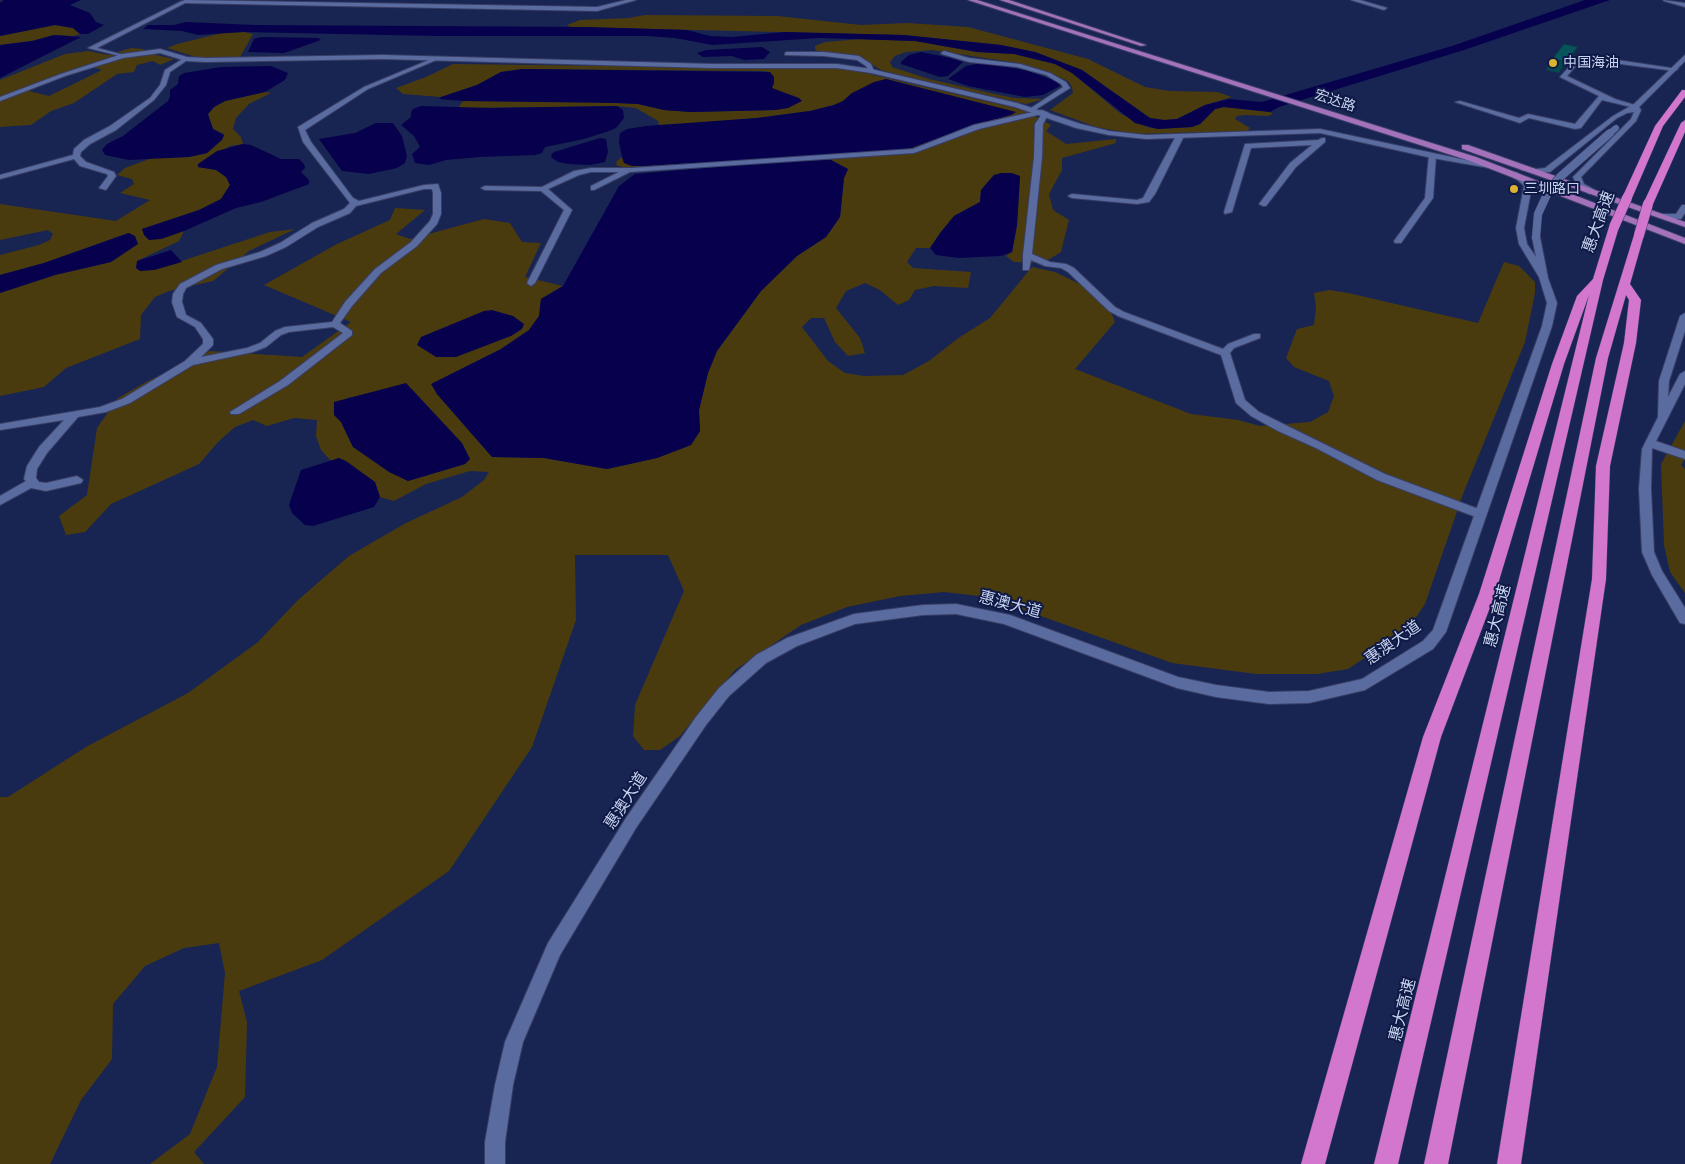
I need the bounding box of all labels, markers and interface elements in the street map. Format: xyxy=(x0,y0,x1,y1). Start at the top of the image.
place label: 中国海油 xyxy=(1563,55,1619,71)
marker: 中国海油 xyxy=(1547,57,1559,69)
street label: 宏达路 xyxy=(1312,87,1358,115)
place label: 三圳路口 xyxy=(1524,181,1580,197)
marker: 三圳路口 xyxy=(1508,183,1520,195)
street label: 惠大高速 xyxy=(1579,189,1619,255)
street label: 惠大高速 xyxy=(1481,583,1515,649)
street label: 惠澳大道 xyxy=(977,587,1043,623)
street label: 惠澳大道 xyxy=(1361,617,1425,669)
street label: 惠澳大道 xyxy=(601,769,651,833)
street label: 惠大高速 xyxy=(1386,977,1420,1043)

